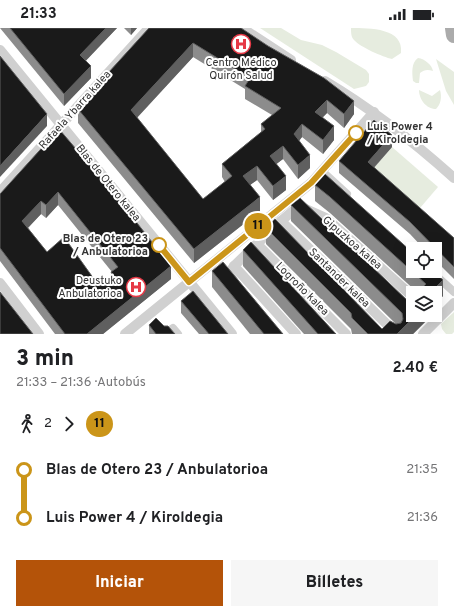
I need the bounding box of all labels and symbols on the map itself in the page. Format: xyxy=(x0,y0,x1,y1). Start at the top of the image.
hospital icon: Centro Médico Quirón Salud xyxy=(230,33,252,55)
place label: Centro Médico Quirón Salud xyxy=(205,56,277,83)
street label: Rafaela Ybarra kalea xyxy=(36,68,114,152)
place label: Luis Power 4 / Kiroldegia xyxy=(366,120,433,147)
marker: Luis Power 4 / Kiroldegia xyxy=(348,125,364,141)
street label: Blas de Otero kalea xyxy=(73,142,143,224)
line badge: 11 xyxy=(240,213,276,239)
street label: Gipuzkoa kalea xyxy=(319,213,385,273)
place label: Blas de Otero 23 / Anbulatorioa xyxy=(63,232,148,259)
marker: Blas de Otero 23 / Anbulatorioa xyxy=(151,237,167,253)
street label: Santander kalea xyxy=(305,245,373,311)
street label: Logroño kalea xyxy=(272,259,332,319)
place label: Deustuko Anbulatorioa xyxy=(58,274,122,301)
hospital icon: Deustuko Anbulatorioa xyxy=(125,276,147,298)

